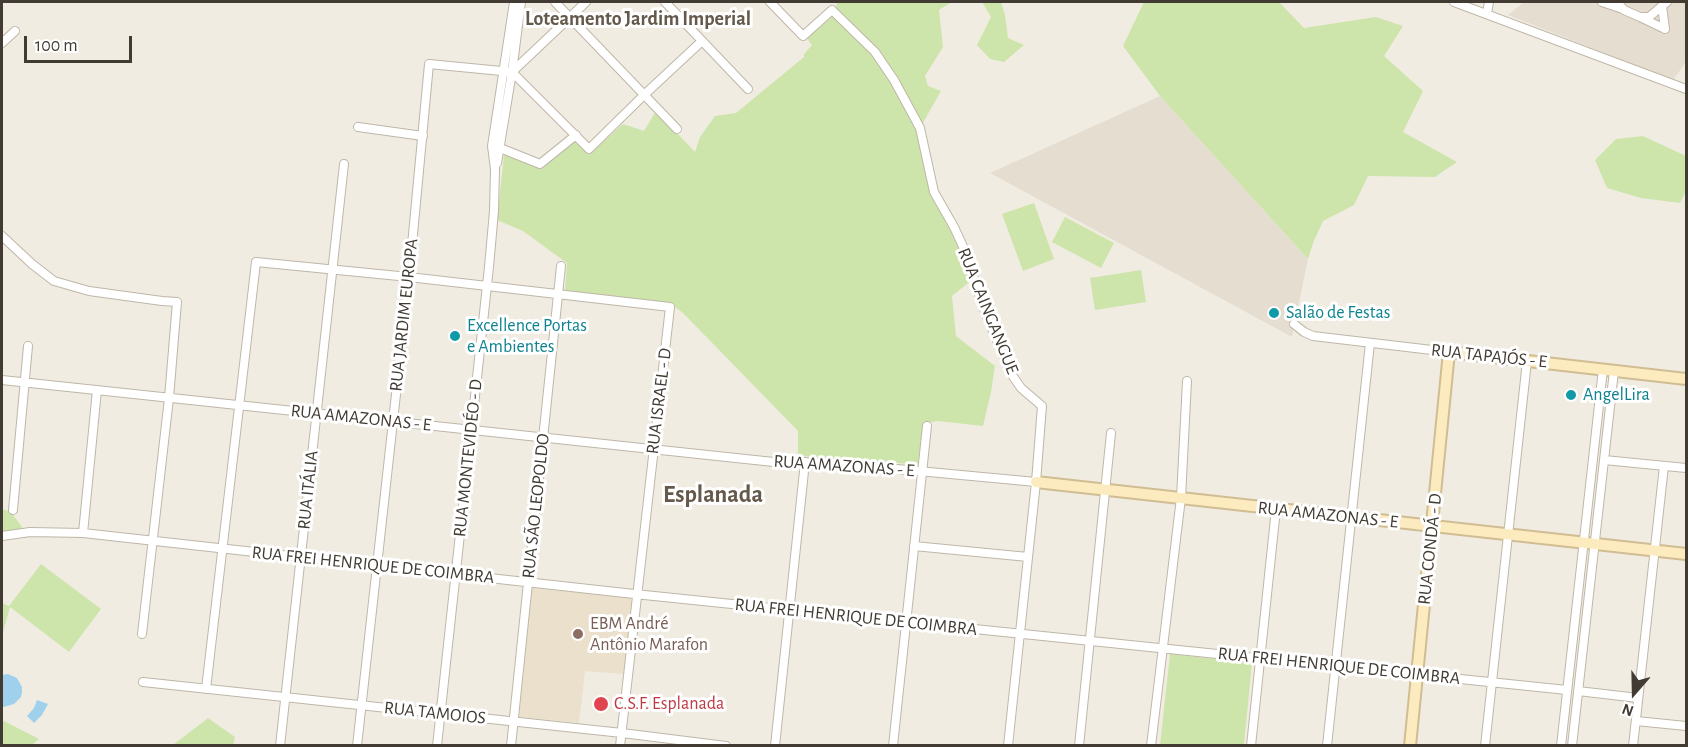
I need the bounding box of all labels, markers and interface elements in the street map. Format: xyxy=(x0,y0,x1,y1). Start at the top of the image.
district label: Loteamento Jardim Imperial xyxy=(525,7,751,31)
scale bar xyxy=(27,24,135,62)
text: 100 m xyxy=(35,37,78,55)
street label: RUA JARDIM EUROPA xyxy=(385,237,423,393)
street label: RUA CAINGANGUE xyxy=(953,245,1023,377)
place label: Salão de Festas xyxy=(1286,302,1390,324)
marker: Salão de Festas xyxy=(1267,306,1281,320)
place label: Excellence Portas e Ambientes xyxy=(467,315,587,358)
marker: Excellence Portas e Ambientes xyxy=(448,329,462,343)
street label: RUA TAPAJÓS - E xyxy=(1430,339,1548,373)
street label: RUA ISRAEL - D xyxy=(642,347,676,455)
street label: RUA MONTEVIDÉO - D xyxy=(449,378,487,538)
place label: AngelLira xyxy=(1583,384,1650,406)
marker: AngelLira xyxy=(1564,388,1578,402)
street label: RUA AMAZONAS - E xyxy=(290,400,432,436)
street label: RUA SÃO LEOPOLDO xyxy=(518,432,554,580)
street label: RUA ITÁLIA xyxy=(293,449,323,531)
street label: RUA AMAZONAS - E xyxy=(773,450,915,482)
district label: Esplanada xyxy=(663,481,763,509)
street label: RUA CONDÁ - D xyxy=(1413,492,1447,606)
street label: RUA AMAZONAS - E xyxy=(1257,497,1399,533)
street label: RUA FREI HENRIQUE DE COIMBRA xyxy=(251,542,495,588)
street label: RUA FREI HENRIQUE DE COIMBRA xyxy=(734,594,978,640)
place label: EBM André Antônio Marafon xyxy=(590,613,708,656)
marker: EBM André Antônio Marafon xyxy=(571,627,585,641)
street label: RUA FREI HENRIQUE DE COIMBRA xyxy=(1217,643,1461,689)
north arrow xyxy=(1604,663,1664,723)
place label: C.S.F. Esplanada xyxy=(614,693,724,715)
marker: C.S.F. Esplanada xyxy=(592,695,610,713)
street label: RUA TAMOIOS xyxy=(383,697,487,729)
text: N xyxy=(1620,700,1636,719)

